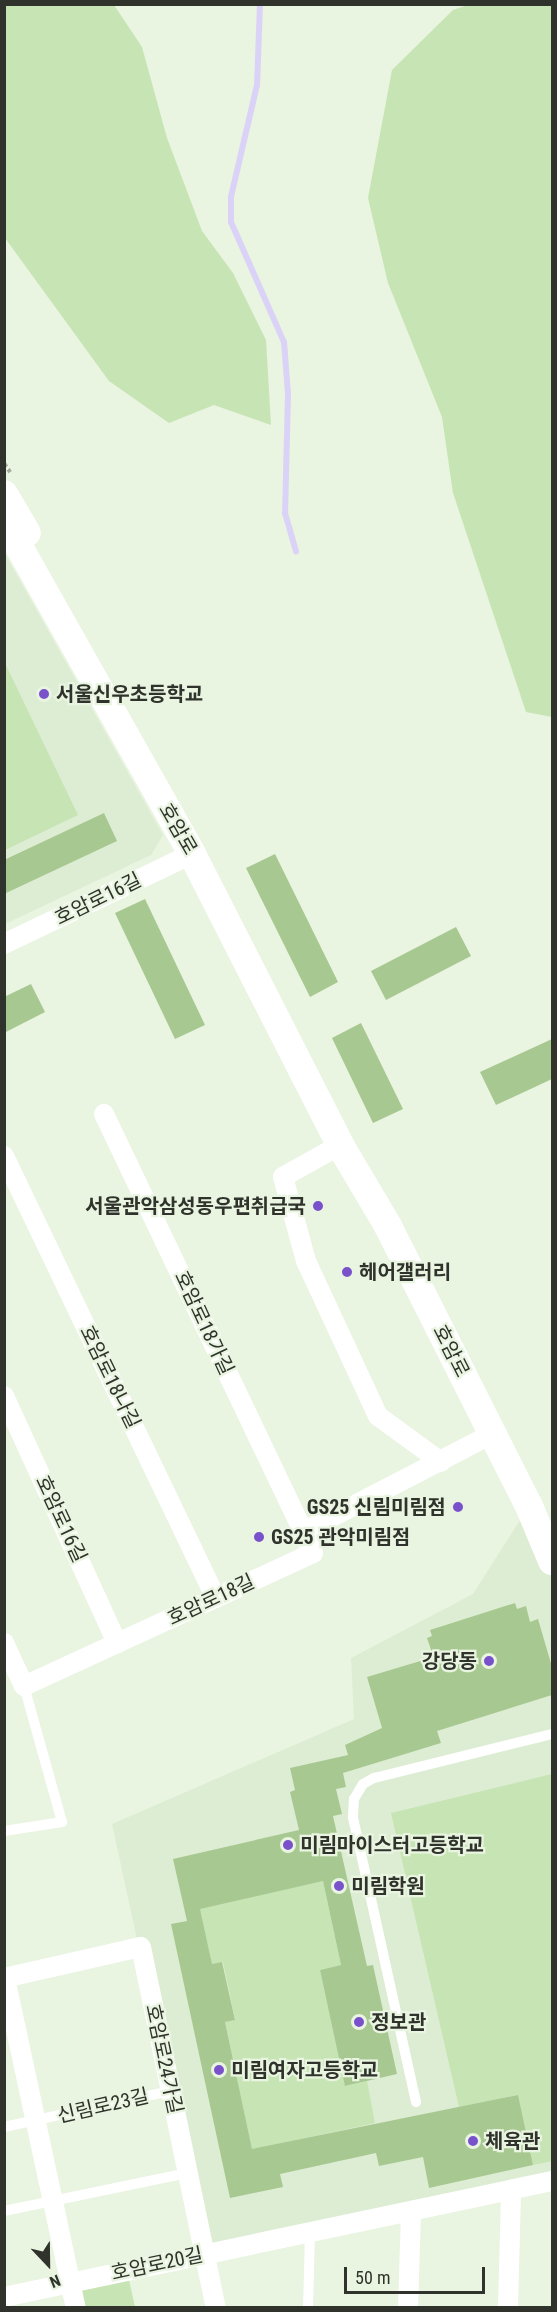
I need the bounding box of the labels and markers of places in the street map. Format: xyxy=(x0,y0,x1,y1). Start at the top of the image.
place label: 서울신우초등학교 xyxy=(56,682,203,706)
marker: 서울신우초등학교 xyxy=(37,687,51,701)
place label: 서울관악삼성동우편취급국 xyxy=(85,1194,306,1218)
marker: 서울관악삼성동우편취급국 xyxy=(311,1199,325,1213)
place label: 헤어갤러리 xyxy=(359,1260,451,1284)
marker: 헤어갤러리 xyxy=(340,1265,354,1279)
place label: GS25 신림미림점 xyxy=(307,1495,446,1519)
marker: GS25 신림미림점 xyxy=(451,1500,465,1514)
place label: GS25 관악미림점 xyxy=(271,1525,410,1549)
marker: GS25 관악미림점 xyxy=(252,1530,266,1544)
place label: 강당동 xyxy=(422,1649,477,1673)
marker: 강당동 xyxy=(482,1654,496,1668)
place label: 미림마이스터고등학교 xyxy=(300,1833,484,1857)
marker: 미림마이스터고등학교 xyxy=(281,1838,295,1852)
place label: 미림학원 xyxy=(351,1874,425,1898)
marker: 미림학원 xyxy=(332,1879,346,1893)
place label: 정보관 xyxy=(371,2010,426,2034)
marker: 정보관 xyxy=(352,2015,366,2029)
place label: 미림여자고등학교 xyxy=(231,2058,378,2082)
marker: 미림여자고등학교 xyxy=(212,2063,226,2077)
place label: 체육관 xyxy=(485,2129,540,2153)
marker: 체육관 xyxy=(466,2134,480,2148)

